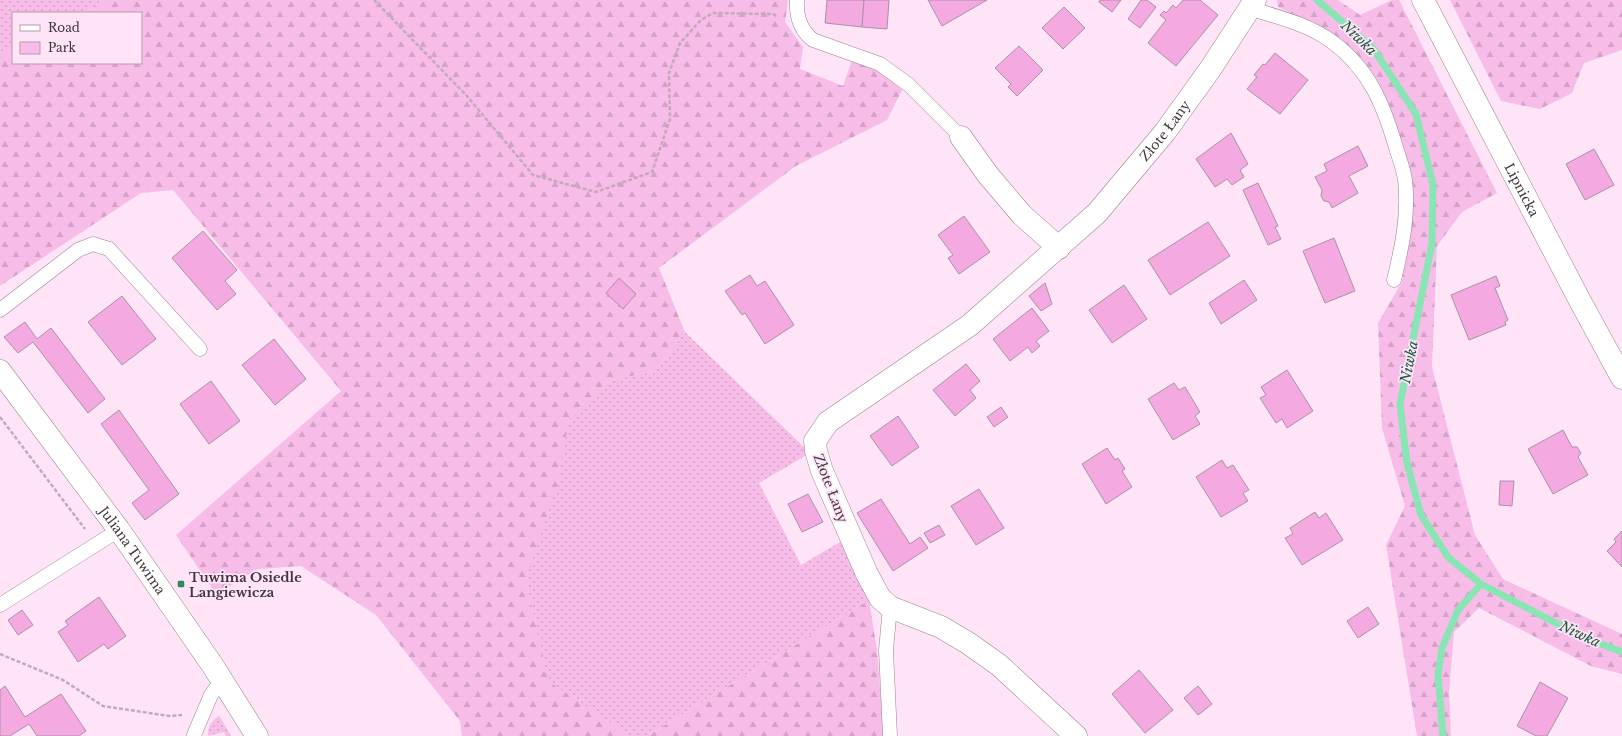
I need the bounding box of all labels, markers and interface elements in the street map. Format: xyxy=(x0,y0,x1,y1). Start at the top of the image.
legend xyxy=(12,12,142,64)
water label: Niwka xyxy=(1337,16,1381,59)
text: Road xyxy=(48,20,80,35)
text: Park xyxy=(48,40,76,55)
street label: Złote Łany xyxy=(1136,97,1194,165)
street label: Lipnicka xyxy=(1501,160,1543,220)
water label: Niwka xyxy=(1396,339,1422,386)
street label: Złote Łany xyxy=(810,451,852,526)
street label: Juliana Tuwima xyxy=(94,502,169,599)
place label: Tuwima Osiedle Langiewicza xyxy=(189,569,302,601)
marker: Tuwima Osiedle Langiewicza xyxy=(176,579,186,589)
water label: Niwka xyxy=(1556,616,1603,651)

